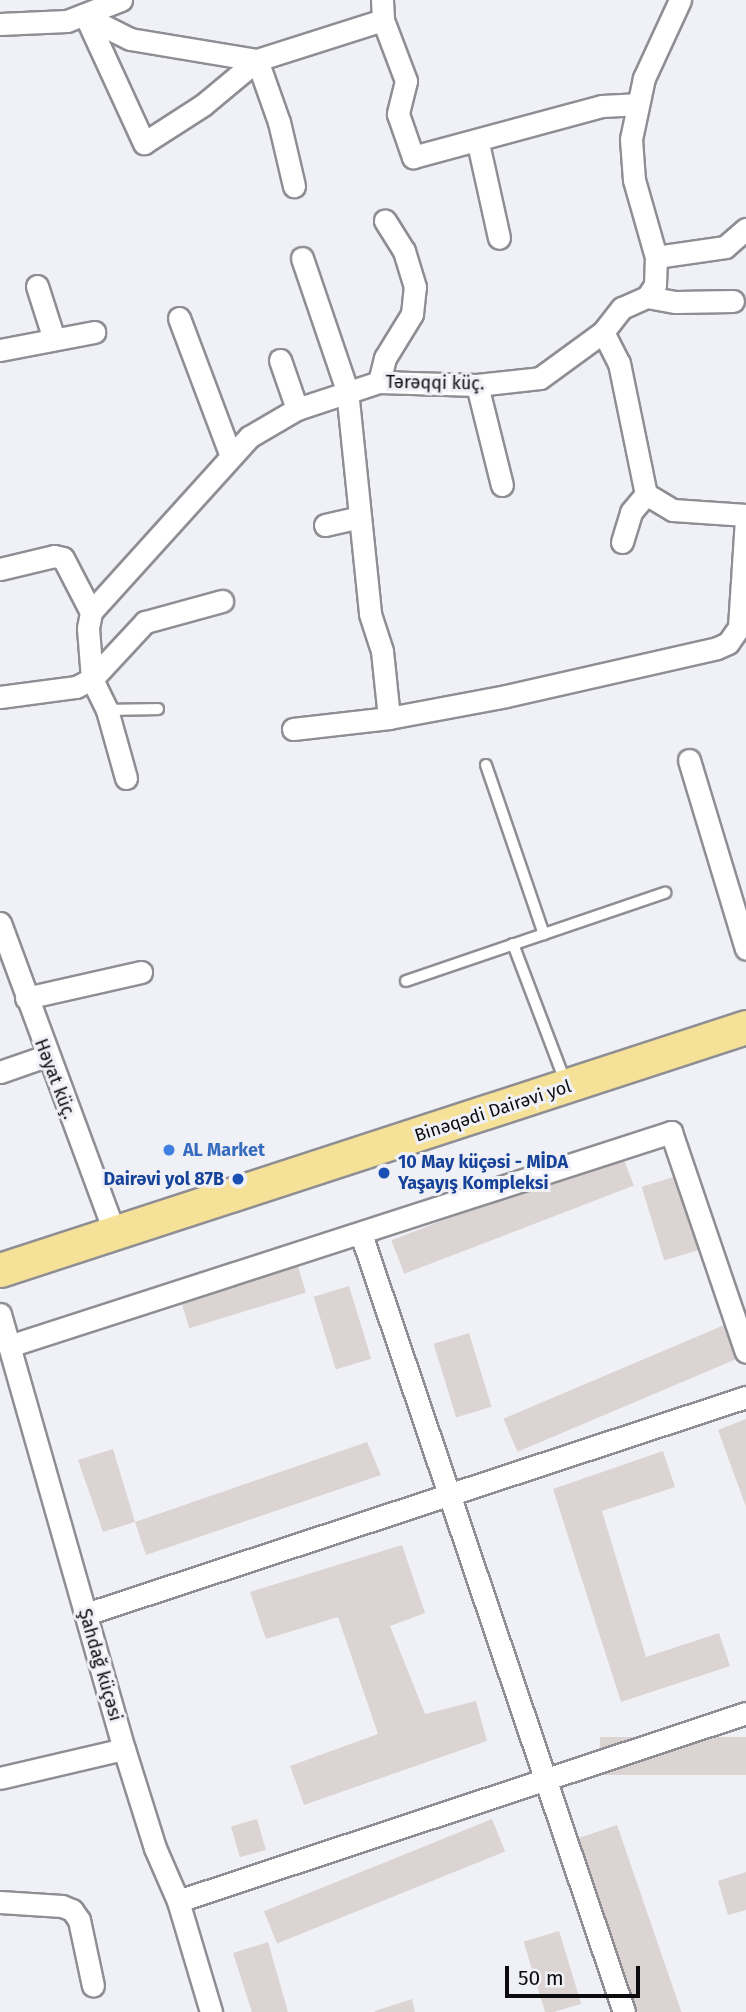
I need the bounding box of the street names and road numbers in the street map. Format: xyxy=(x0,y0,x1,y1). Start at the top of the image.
street label: Tərəqqi küç. xyxy=(385,371,485,395)
street label: Həyat küç. xyxy=(30,1036,80,1122)
street label: Binəqədi Dairəvi yol xyxy=(412,1075,574,1147)
street label: Şahdağ küçəsi xyxy=(74,1606,126,1724)

